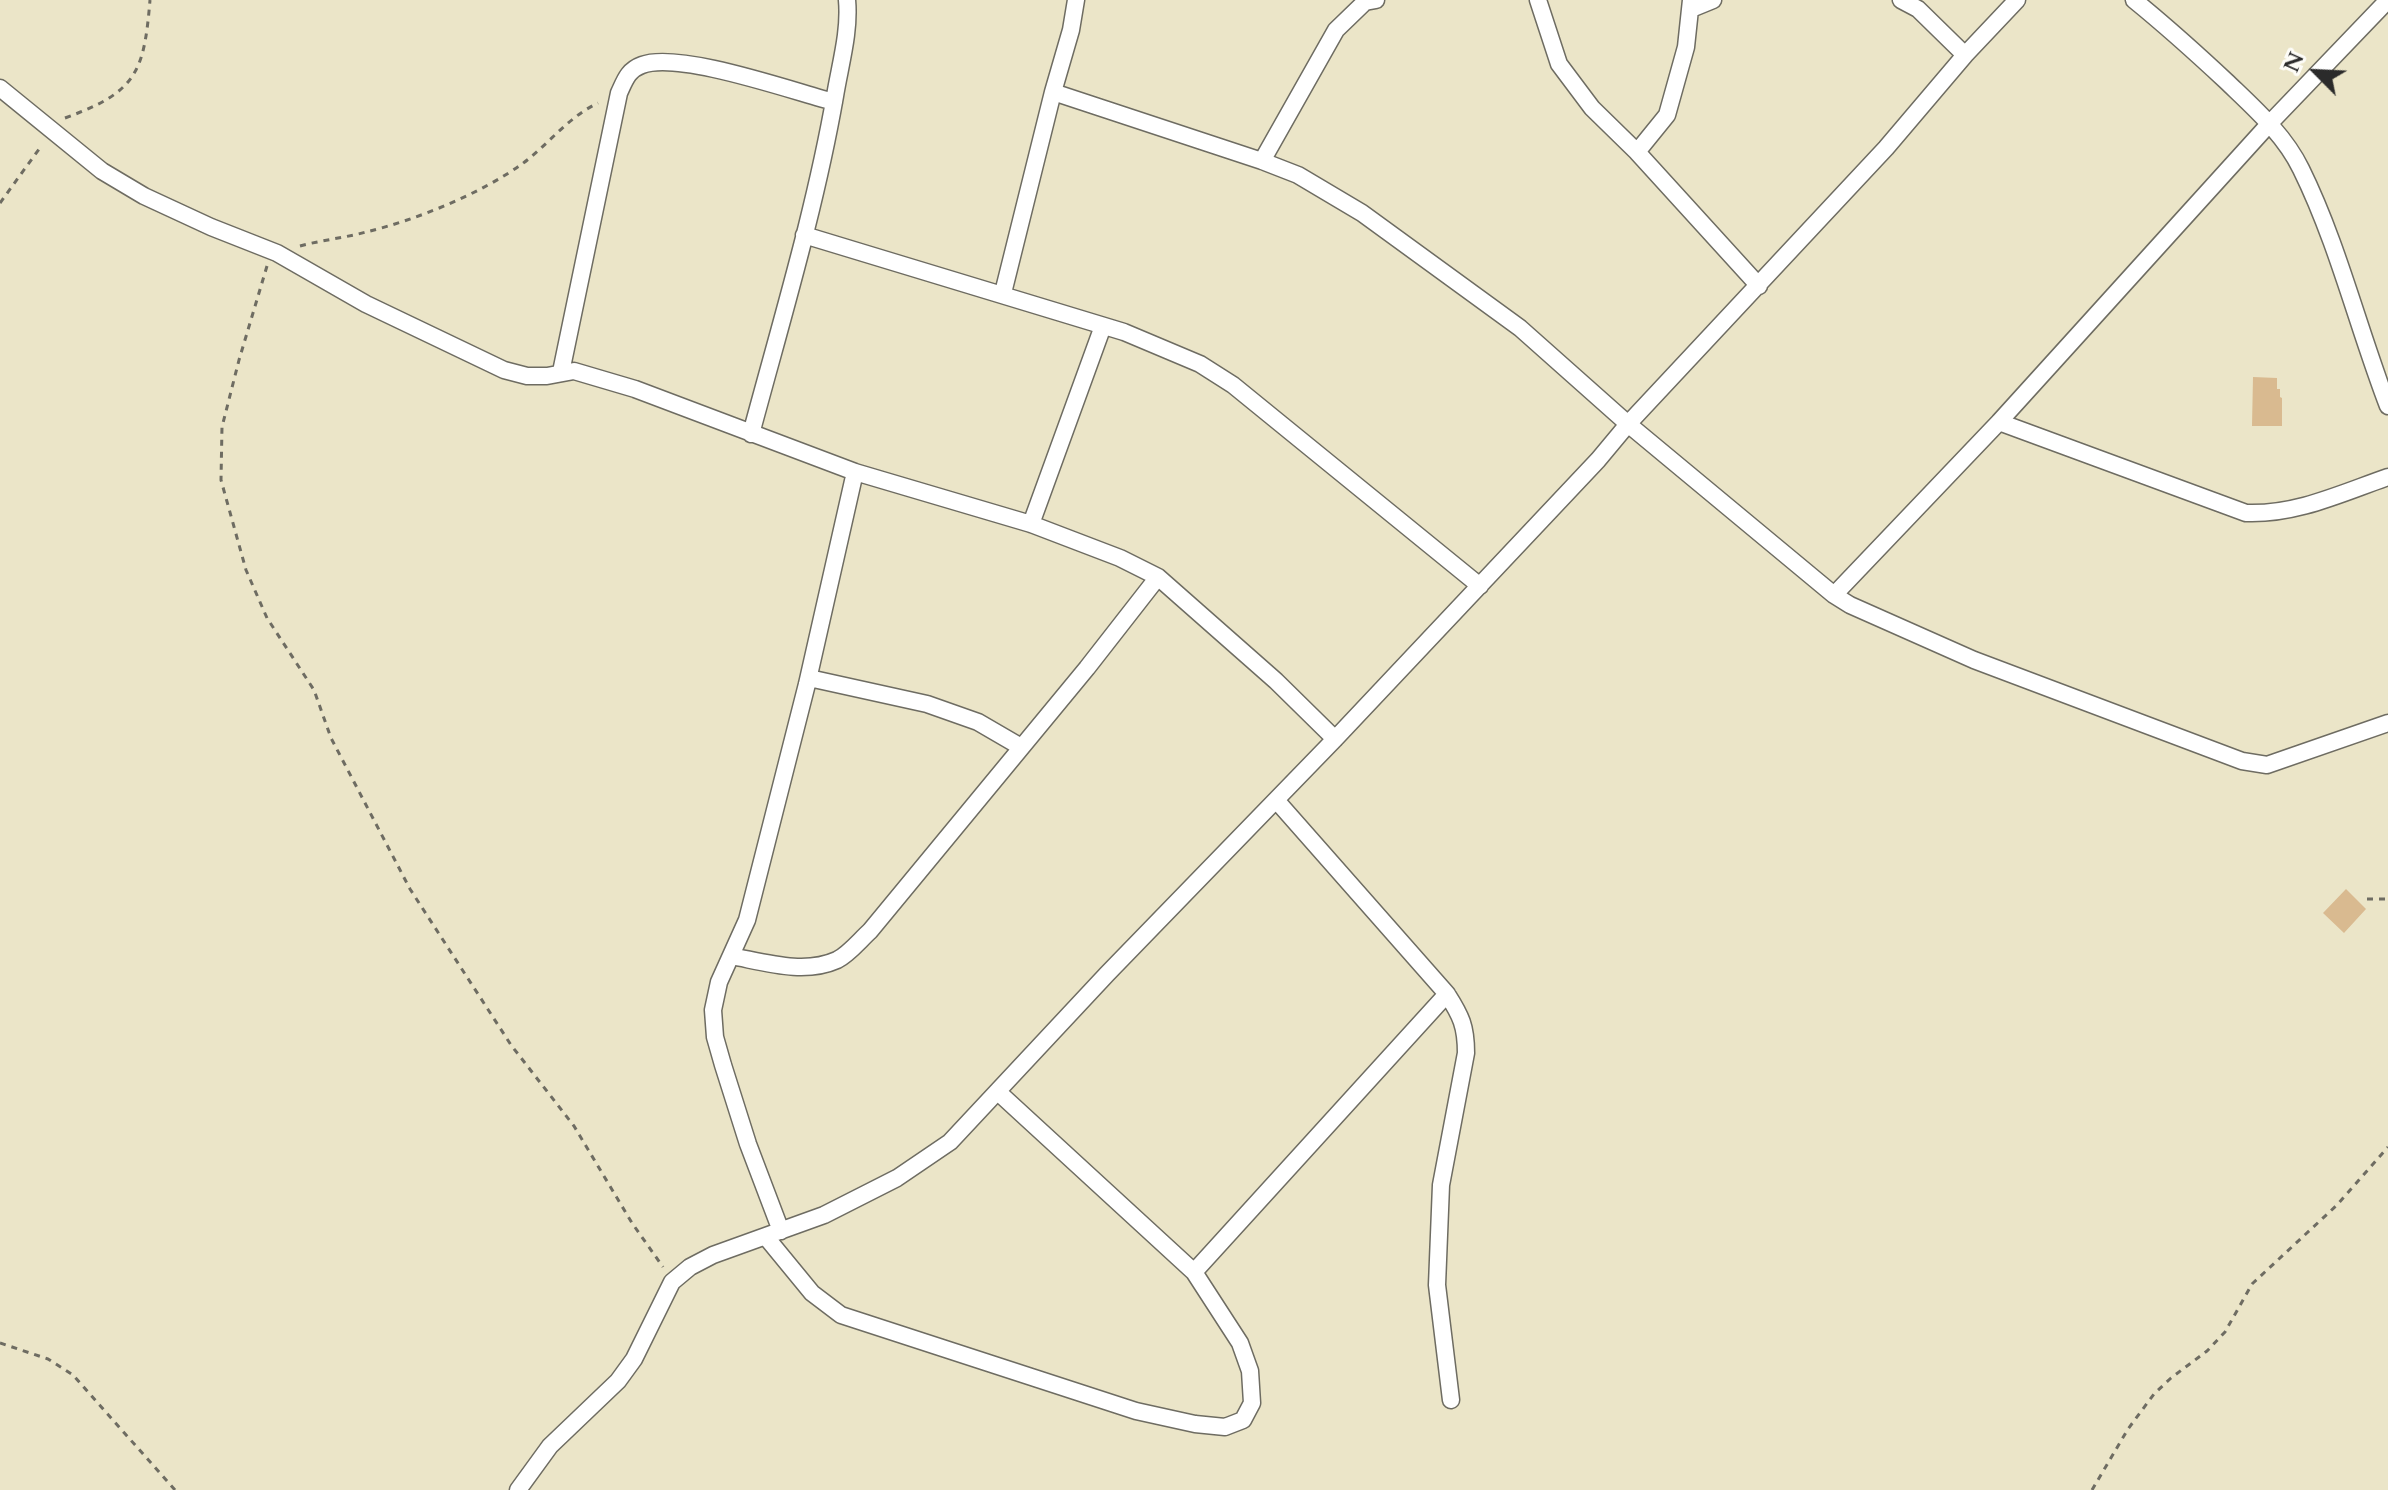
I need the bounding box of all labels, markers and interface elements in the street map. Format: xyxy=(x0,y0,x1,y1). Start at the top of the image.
north arrow xyxy=(2276,32,2356,112)
text: N xyxy=(2276,47,2312,77)

